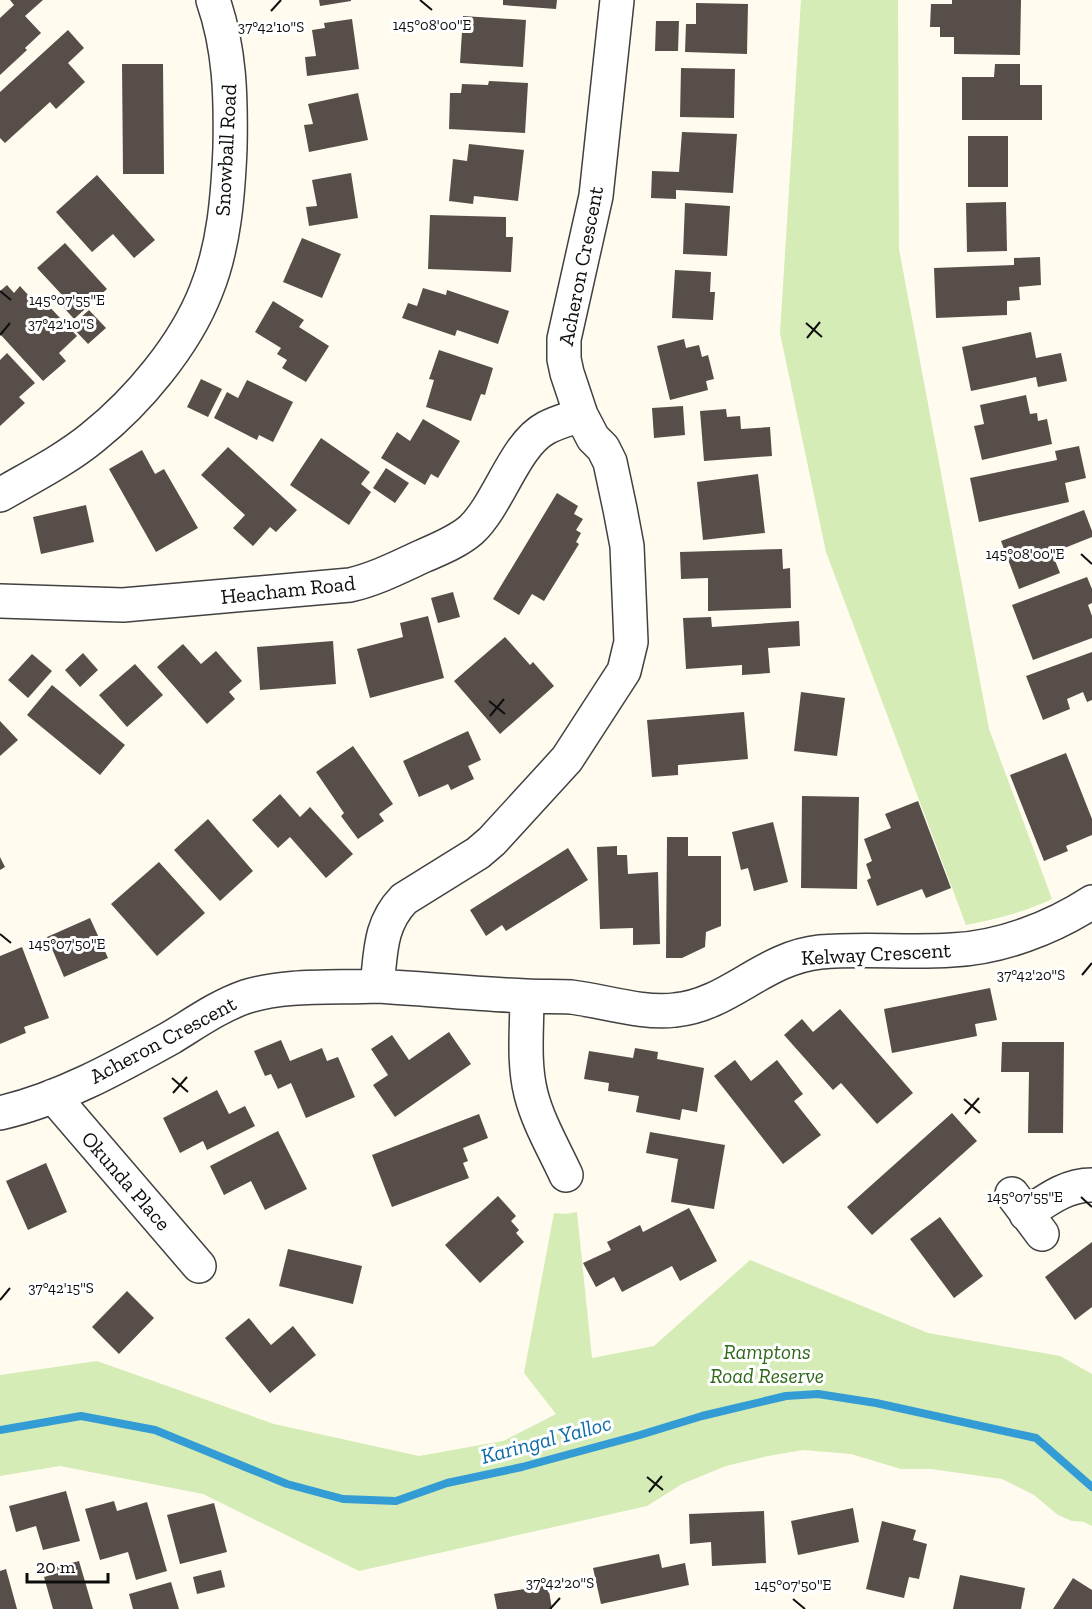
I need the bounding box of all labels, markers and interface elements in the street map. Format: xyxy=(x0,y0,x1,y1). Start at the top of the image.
text: 145°08'00"E xyxy=(393,16,472,34)
text: 37°42'10"S xyxy=(238,18,304,36)
street label: Snowball Road xyxy=(210,83,241,217)
street label: Acheron Crescent xyxy=(553,184,608,348)
text: 145°07'55"E xyxy=(29,291,105,309)
text: 37°42'10"S xyxy=(28,315,94,333)
text: 145°08'00"E xyxy=(986,545,1065,563)
street label: Heacham Road xyxy=(219,570,357,609)
text: 145°07'50"E xyxy=(29,935,106,953)
street label: Kelway Crescent xyxy=(800,937,952,970)
text: 37°42'20"S xyxy=(997,966,1065,984)
street label: Acheron Crescent xyxy=(85,990,240,1089)
street label: Okunda Place xyxy=(76,1126,176,1236)
text: 145°07'55"E xyxy=(987,1188,1063,1206)
text: 37°42'15"S xyxy=(28,1279,94,1297)
park label: Ramptons Road Reserve xyxy=(710,1339,824,1388)
water label: Karingal Yalloc xyxy=(478,1409,614,1470)
scale bar xyxy=(27,1546,108,1584)
text: 20 m xyxy=(36,1556,76,1578)
text: 37°42'20"S xyxy=(526,1574,594,1592)
text: 145°07'50"E xyxy=(755,1576,832,1594)

